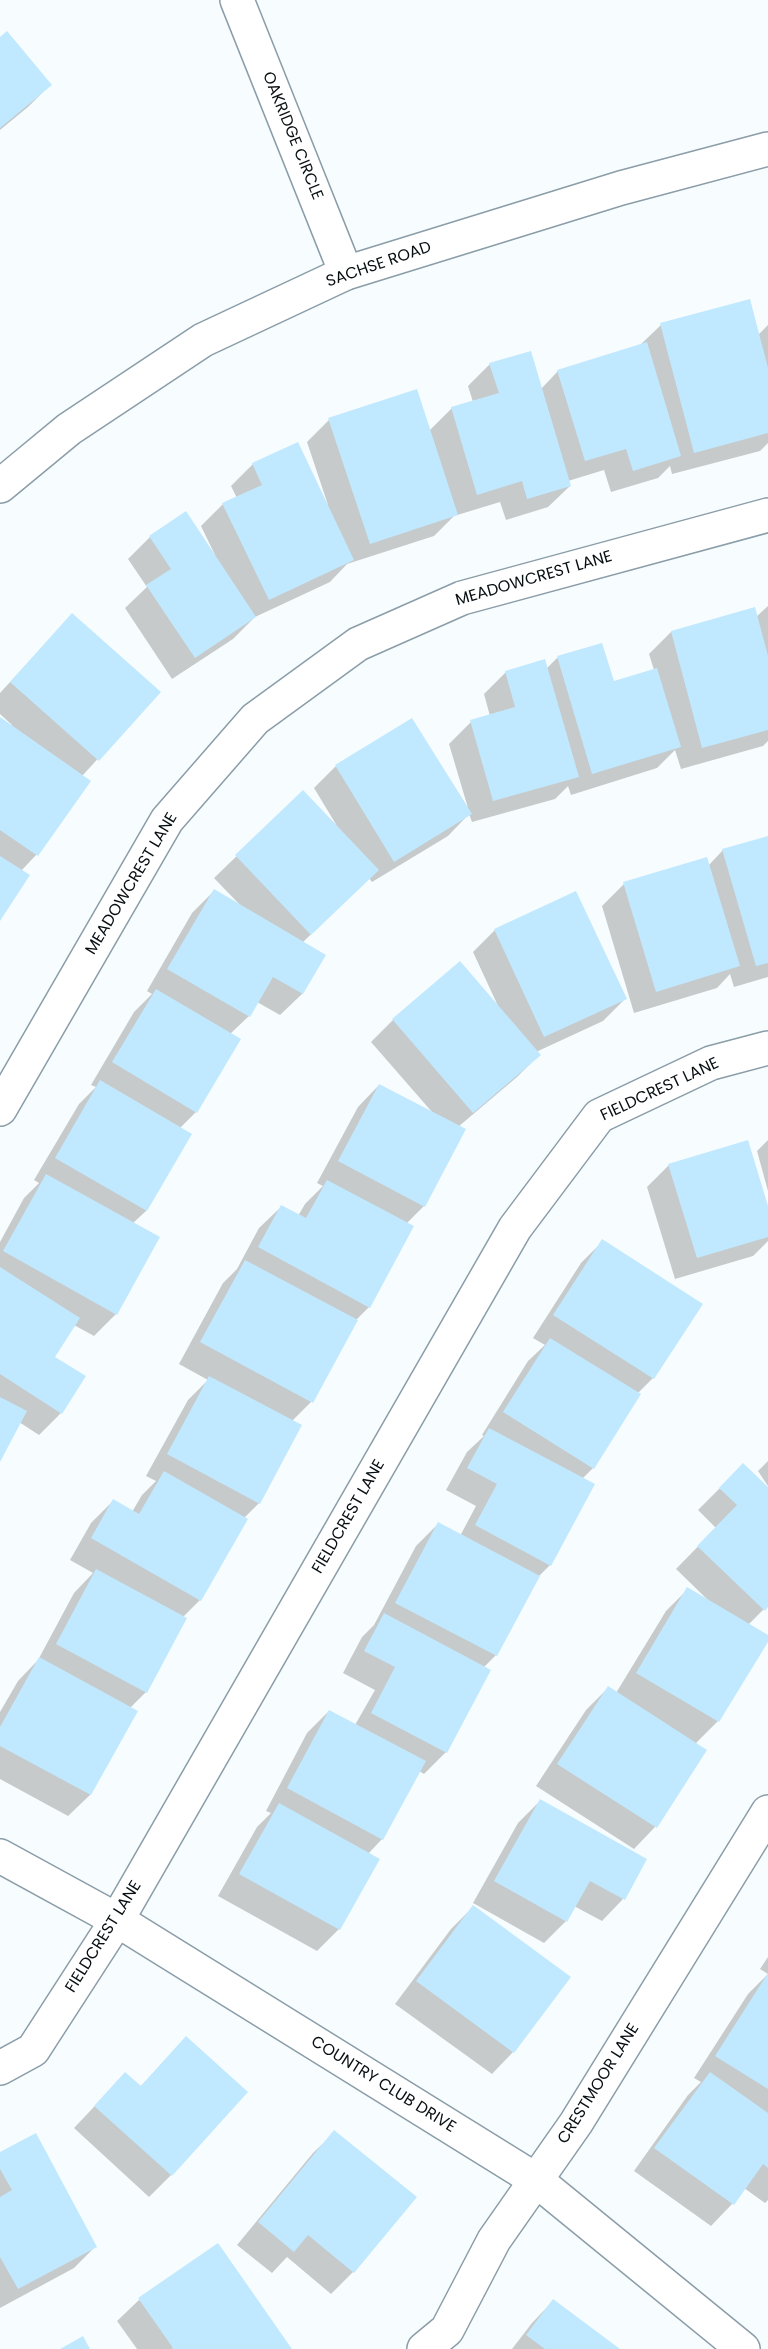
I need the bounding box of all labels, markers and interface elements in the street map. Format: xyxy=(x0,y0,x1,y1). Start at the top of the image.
street label: OAKRIDGE CIRCLE xyxy=(258,69,326,203)
street label: SACHSE ROAD xyxy=(324,238,434,292)
street label: MEADOWCREST LANE xyxy=(453,547,615,611)
street label: MEADOWCREST LANE xyxy=(82,810,182,958)
street label: FIELDCREST LANE xyxy=(598,1054,722,1126)
street label: FIELDCREST LANE xyxy=(309,1457,389,1577)
street label: FIELDCREST LANE xyxy=(62,1878,146,1996)
street label: CRESTMOOR LANE xyxy=(554,2020,644,2148)
street label: COUNTRY CLUB DRIVE xyxy=(307,2033,459,2137)

